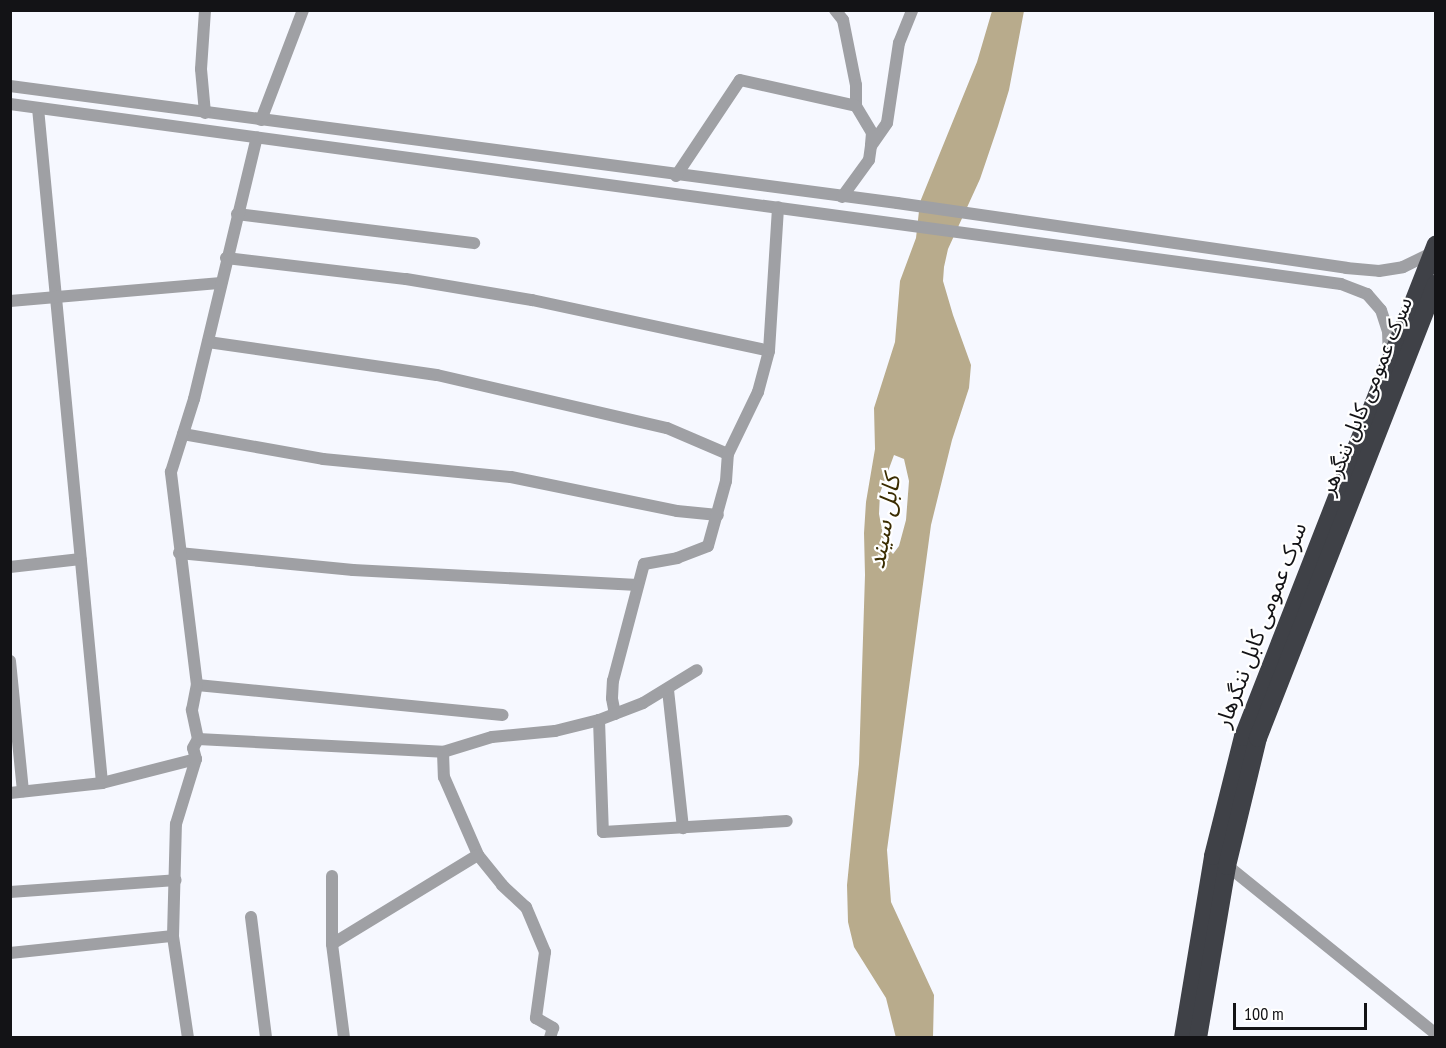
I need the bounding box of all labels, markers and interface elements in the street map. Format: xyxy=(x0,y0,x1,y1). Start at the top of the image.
street label: سرک عمومی کابل ننگرهر xyxy=(1314,293,1418,499)
water label: کابل سيند xyxy=(862,473,906,571)
street label: سرک عمومی کابل ننگرهار xyxy=(1210,519,1312,731)
scale bar xyxy=(1236,991,1370,1029)
text: 100 m xyxy=(1244,1002,1284,1025)

